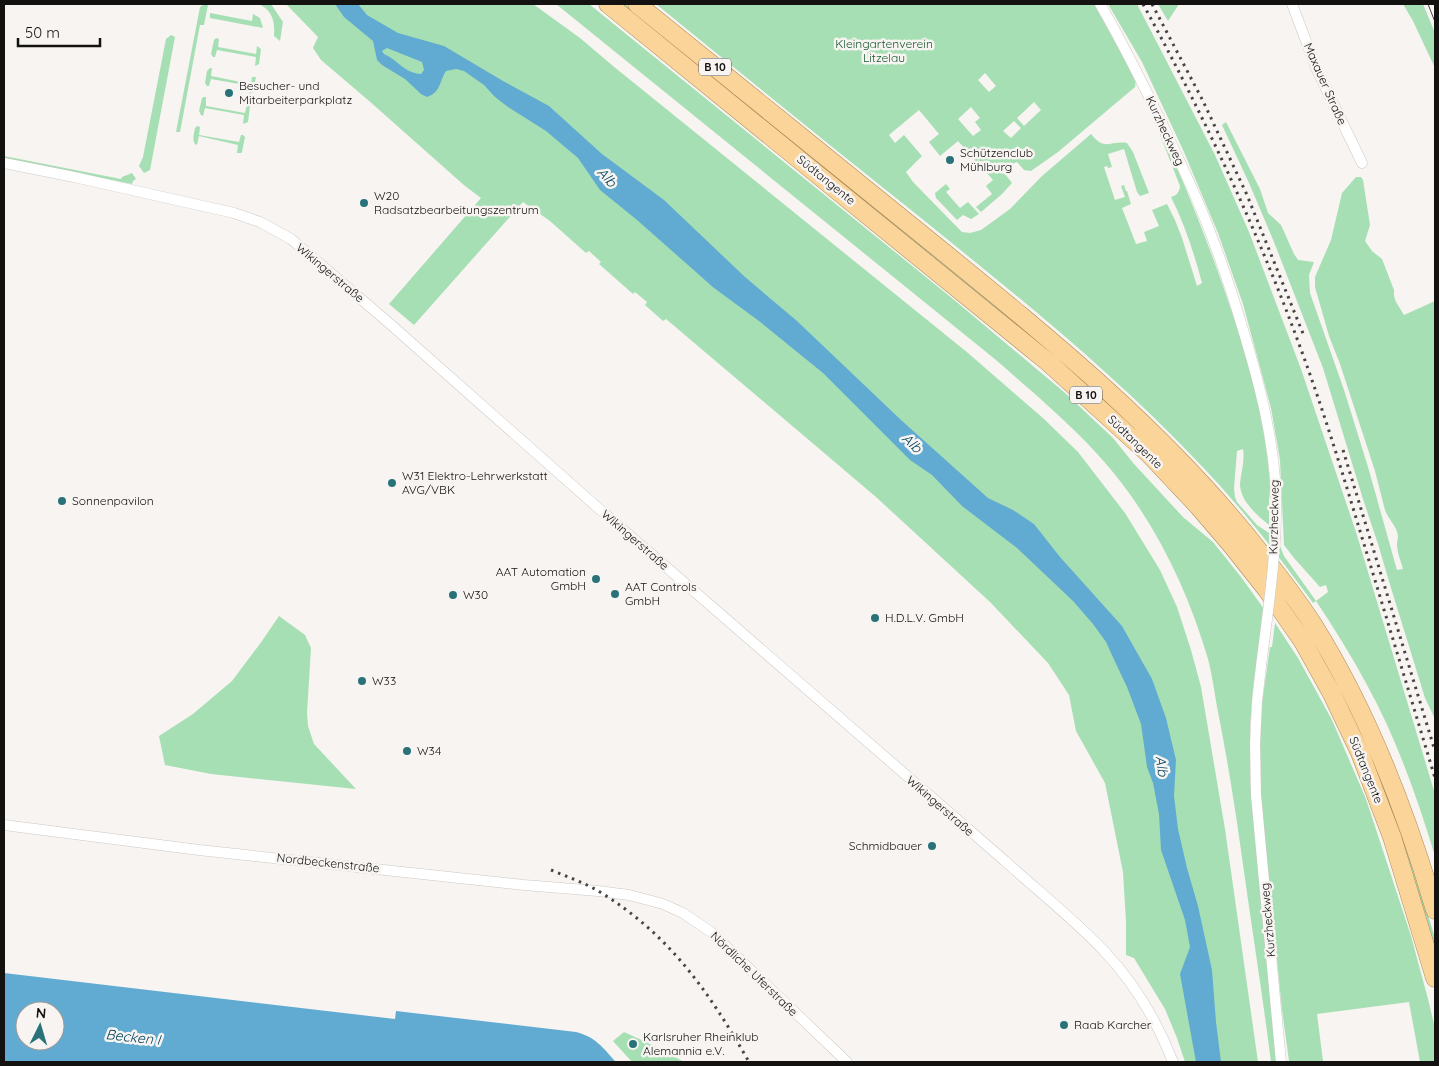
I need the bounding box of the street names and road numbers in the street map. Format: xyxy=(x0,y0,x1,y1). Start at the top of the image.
street label: Maxauer Straße xyxy=(1301,40,1350,127)
road number: B 10 xyxy=(699,58,731,76)
street label: Kurzheckweg xyxy=(1143,94,1188,168)
street label: Südtangente xyxy=(794,151,859,208)
street label: Wikingerstraße xyxy=(293,240,368,306)
road number: B 10 xyxy=(1070,386,1102,404)
street label: Südtangente xyxy=(1105,412,1166,472)
street label: Kurzheckweg xyxy=(1265,480,1282,554)
street label: Wikingerstraße xyxy=(599,506,672,573)
street label: Südtangente xyxy=(1346,734,1387,806)
street label: Wikingerstraße xyxy=(904,772,977,839)
street label: Nordbeckenstraße xyxy=(276,850,380,875)
street label: Kurzheckweg xyxy=(1257,882,1278,958)
street label: Nördliche Uferstraße xyxy=(708,928,801,1019)

